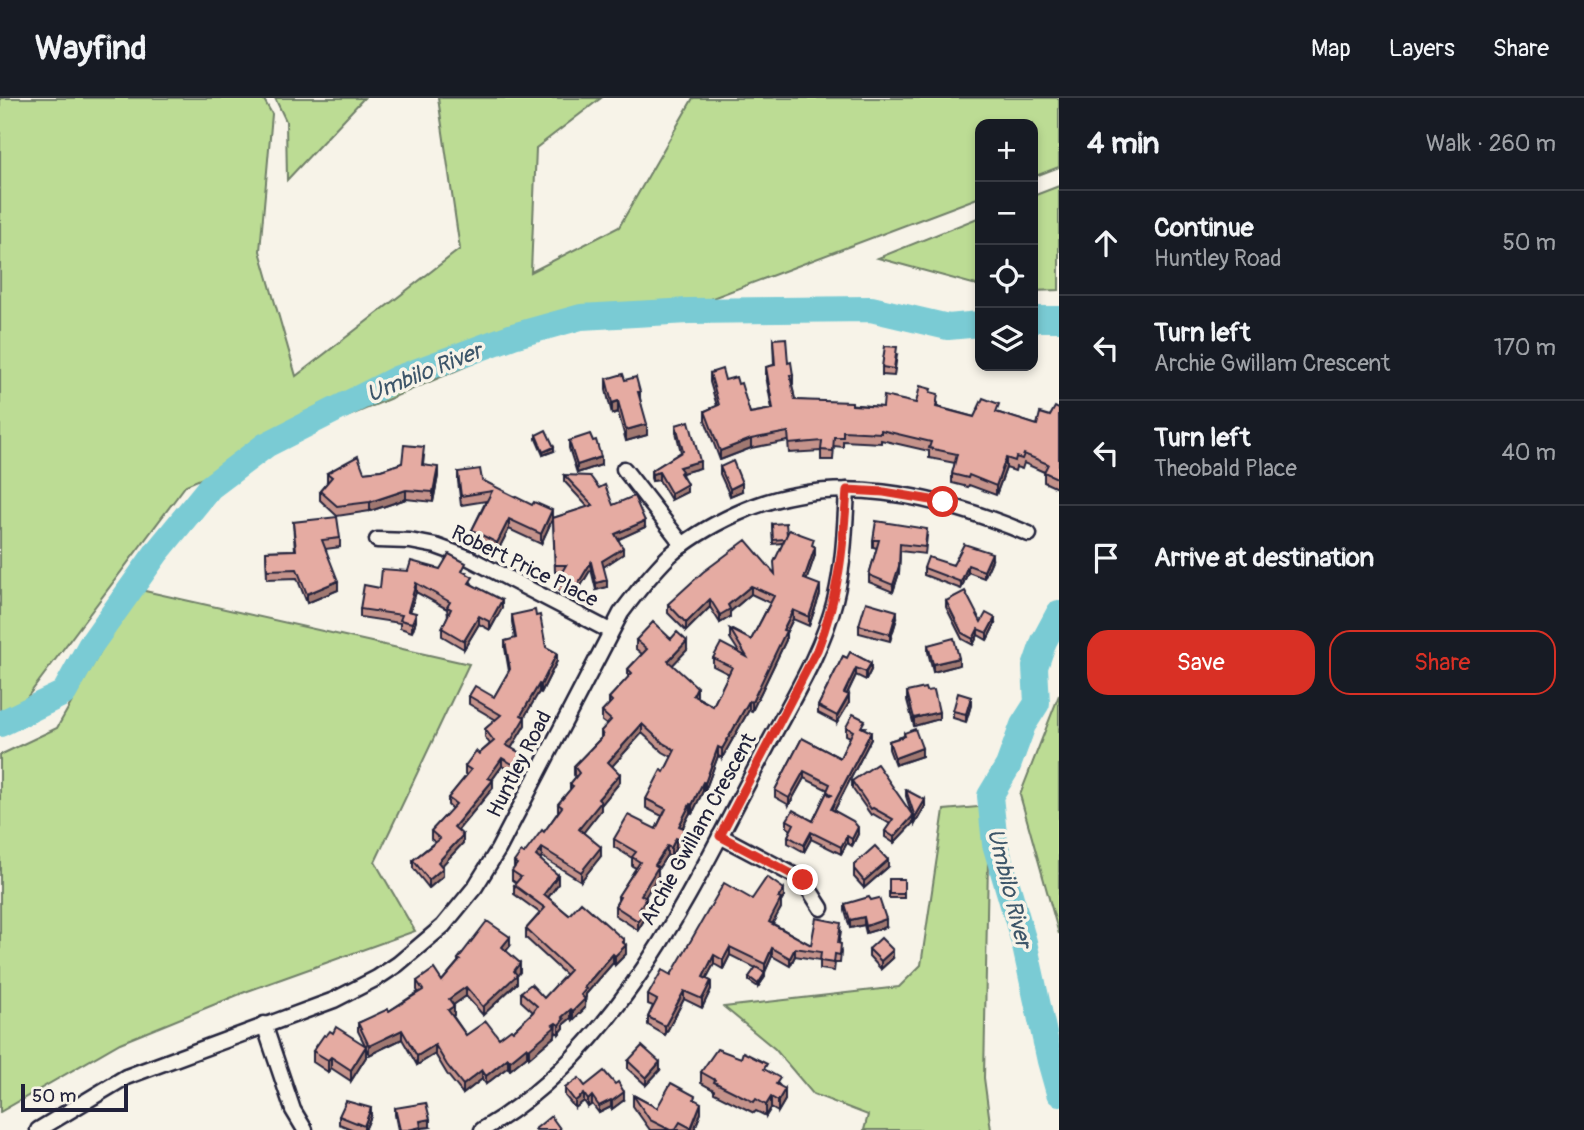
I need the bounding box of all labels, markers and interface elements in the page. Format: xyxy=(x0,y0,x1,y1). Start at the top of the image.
text: Wayfind xyxy=(35,28,147,69)
text: Map xyxy=(1311,34,1351,63)
text: Layers xyxy=(1389,34,1455,63)
text: Share xyxy=(1493,34,1549,63)
map controls xyxy=(975,119,1038,371)
button: + xyxy=(975,119,1038,182)
text: 4 min xyxy=(1087,125,1160,162)
text: Walk · 260 m xyxy=(1426,129,1556,158)
button: − xyxy=(975,182,1038,245)
text: Continue xyxy=(1154,212,1254,244)
icon: ahead xyxy=(1087,224,1125,262)
text: 50 m xyxy=(1502,228,1556,257)
text: Huntley Road xyxy=(1154,244,1281,273)
button: locate xyxy=(975,245,1038,308)
button: layers xyxy=(975,308,1038,371)
text: Turn left xyxy=(1154,317,1250,349)
icon: left xyxy=(1087,329,1125,367)
text: 170 m xyxy=(1494,333,1556,362)
water label: Umbilo River xyxy=(362,335,489,409)
text: Archie Gwillam Crescent xyxy=(1154,349,1390,378)
text: Turn left xyxy=(1154,422,1250,454)
icon: left xyxy=(1087,434,1125,472)
text: 40 m xyxy=(1502,438,1556,467)
text: Theobald Place xyxy=(1154,454,1297,483)
route start xyxy=(927,486,958,517)
street label: Robert Price Place xyxy=(447,519,603,614)
icon: arrive xyxy=(1087,539,1125,577)
text: Arrive at destination xyxy=(1154,542,1374,574)
button: Save xyxy=(1087,630,1315,695)
button: Share xyxy=(1329,630,1556,695)
street label: Huntley Road xyxy=(481,706,558,822)
street label: Archie Gwillam Crescent xyxy=(634,728,763,930)
water label: Umbilo River xyxy=(981,825,1039,953)
route end xyxy=(787,864,818,895)
scale bar xyxy=(21,1081,128,1113)
text: 50 m xyxy=(32,1084,76,1108)

